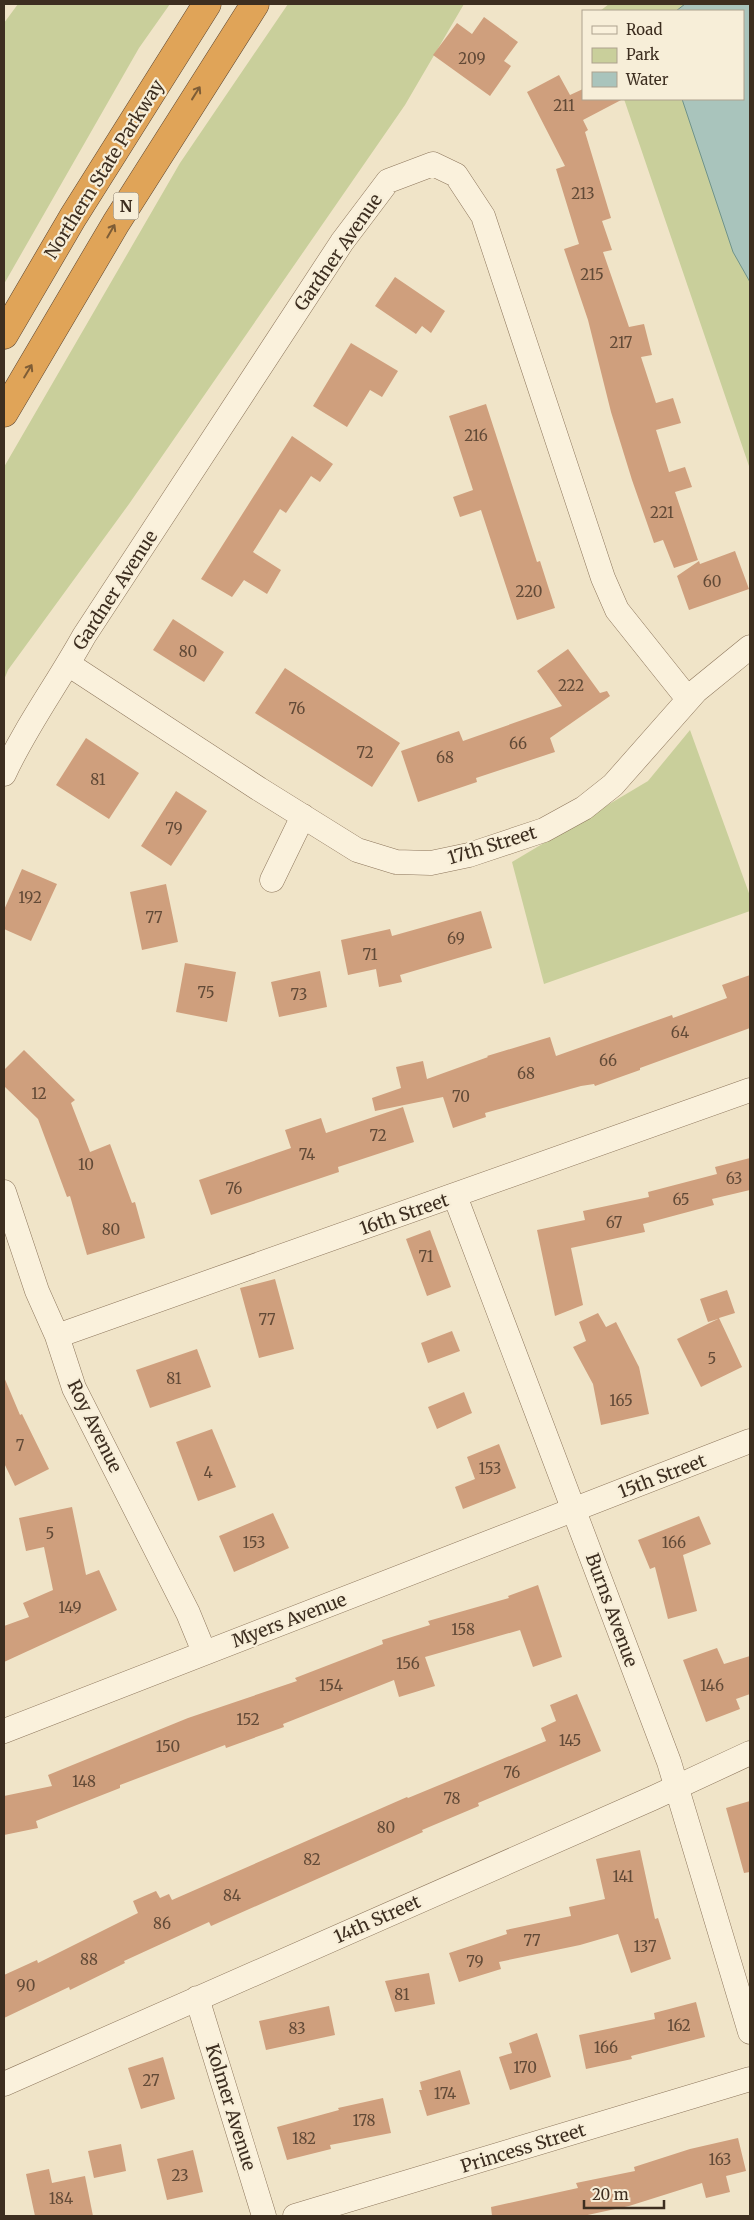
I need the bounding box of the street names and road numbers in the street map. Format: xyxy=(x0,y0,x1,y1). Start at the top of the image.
street label: Northern State Parkway xyxy=(40,75,168,263)
street label: Gardner Avenue xyxy=(289,189,387,315)
road number: N xyxy=(114,192,138,220)
street label: Gardner Avenue xyxy=(68,526,162,654)
street label: 17th Street xyxy=(445,821,539,869)
street label: 16th Street xyxy=(356,1188,452,1240)
street label: Roy Avenue xyxy=(63,1376,127,1476)
street label: 15th Street xyxy=(615,1449,709,1503)
street label: Burns Avenue xyxy=(581,1550,643,1670)
street label: Myers Avenue xyxy=(228,1588,350,1652)
street label: 14th Street xyxy=(330,1890,424,1948)
street label: Kolmer Avenue xyxy=(201,2041,261,2173)
street label: Princess Street xyxy=(458,2118,588,2178)

